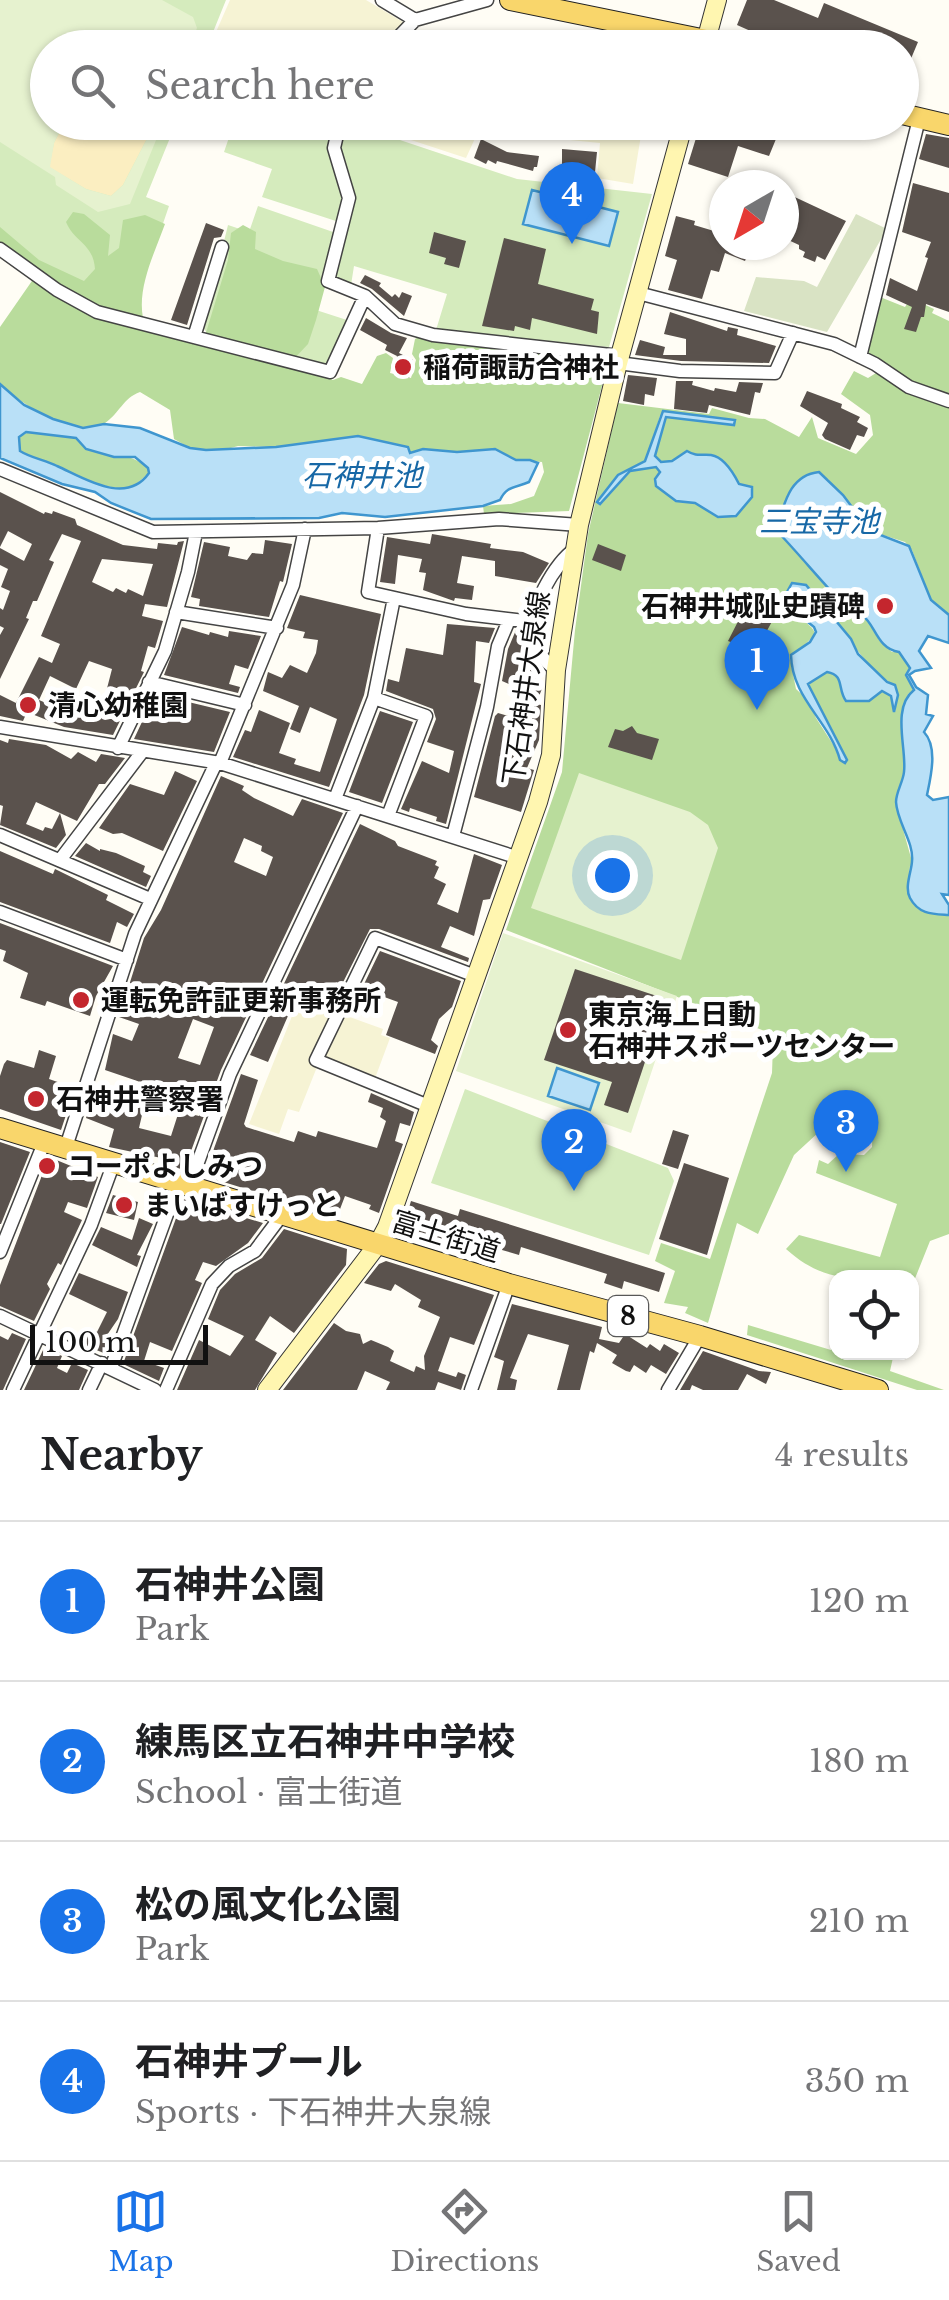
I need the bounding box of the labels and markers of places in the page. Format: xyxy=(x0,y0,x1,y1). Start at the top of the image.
pin: 4 xyxy=(540,162,604,244)
place label: 稲荷諏訪合神社 xyxy=(423,350,619,385)
marker: 稲荷諏訪合神社 xyxy=(392,356,414,378)
place label: 石神井城阯史蹟碑 xyxy=(641,589,865,624)
marker: 石神井城阯史蹟碑 xyxy=(874,595,896,617)
pin: 1 xyxy=(724,628,790,710)
place label: 清心幼稚園 xyxy=(48,688,188,723)
marker: 清心幼稚園 xyxy=(17,694,39,716)
place label: 運転免許証更新事務所 xyxy=(101,983,381,1018)
marker: 運転免許証更新事務所 xyxy=(70,989,92,1011)
place label: 東京海上日動 石神井スポーツセンター xyxy=(588,997,895,1064)
marker: 東京海上日動 石神井スポーツセンター xyxy=(557,1019,579,1041)
place label: 石神井警察署 xyxy=(56,1082,224,1117)
marker: 石神井警察署 xyxy=(25,1088,47,1110)
pin: 3 xyxy=(814,1090,878,1172)
pin: 2 xyxy=(542,1108,606,1191)
place label: コーポよしみつ xyxy=(67,1149,263,1184)
marker: コーポよしみつ xyxy=(36,1155,58,1177)
place label: まいばすけっと xyxy=(144,1188,340,1223)
marker: まいばすけっと xyxy=(113,1194,135,1216)

